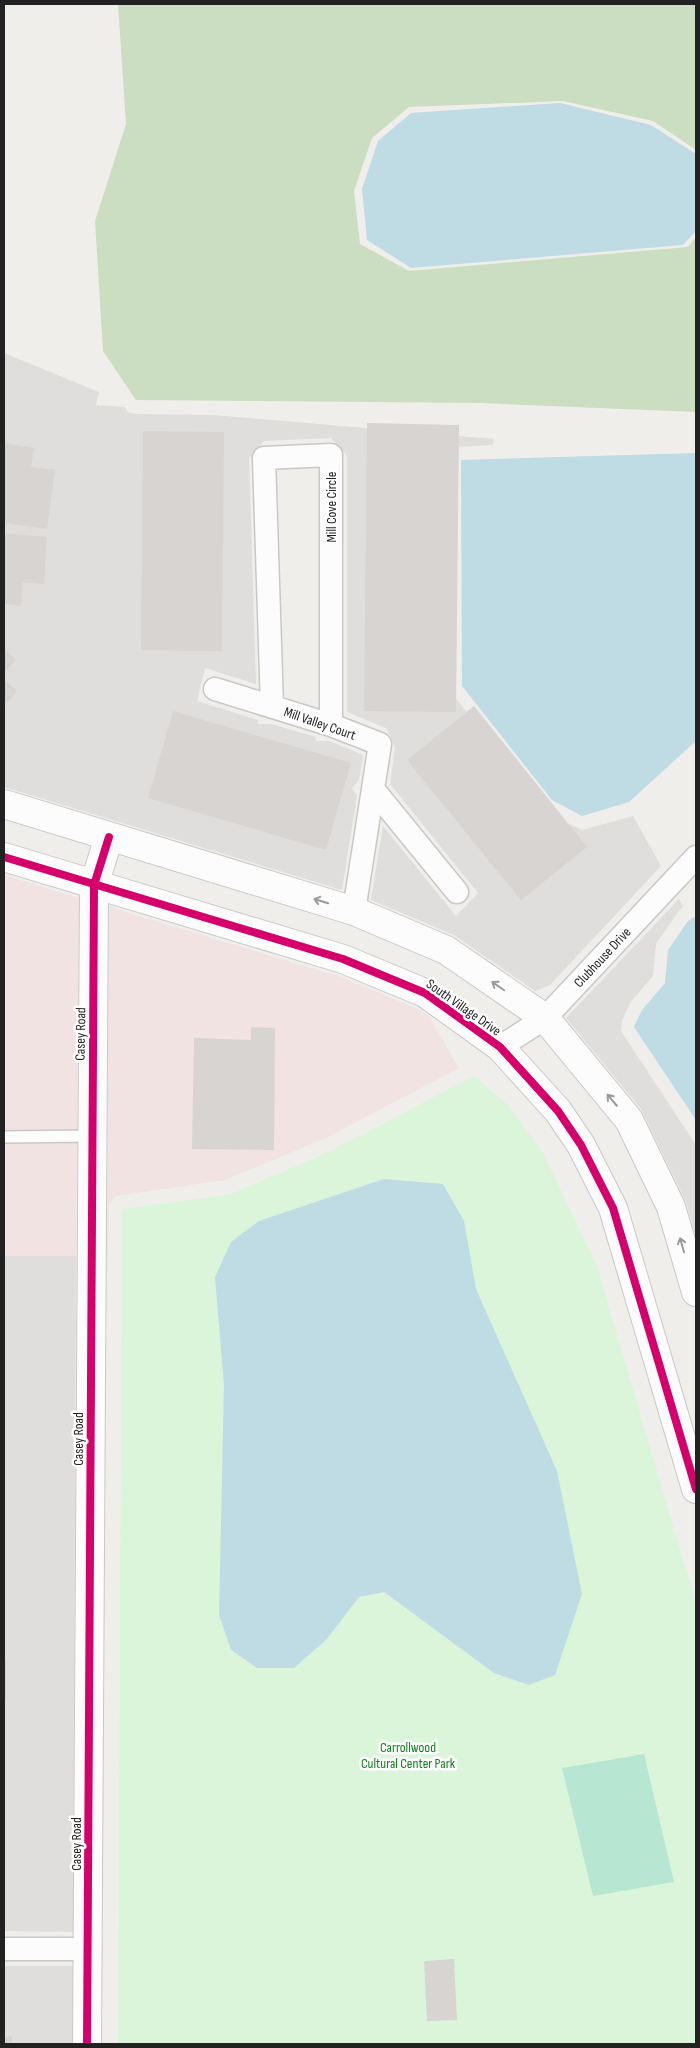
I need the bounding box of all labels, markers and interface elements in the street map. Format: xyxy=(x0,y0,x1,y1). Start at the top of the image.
street label: Mill Cove Circle xyxy=(323,472,340,542)
street label: Mill Valley Court xyxy=(282,703,358,744)
one-way arrow xyxy=(314,896,330,906)
street label: Clubhouse Drive xyxy=(570,924,635,991)
street label: South Village Drive xyxy=(423,975,504,1039)
one-way arrow xyxy=(491,981,505,991)
street label: Casey Road xyxy=(72,1007,89,1061)
one-way arrow xyxy=(607,1093,618,1106)
one-way arrow xyxy=(677,1237,687,1253)
street label: Casey Road xyxy=(70,1412,87,1466)
park label: Carrollwood Cultural Center Park xyxy=(361,1739,456,1772)
street label: Casey Road xyxy=(68,1817,85,1871)

